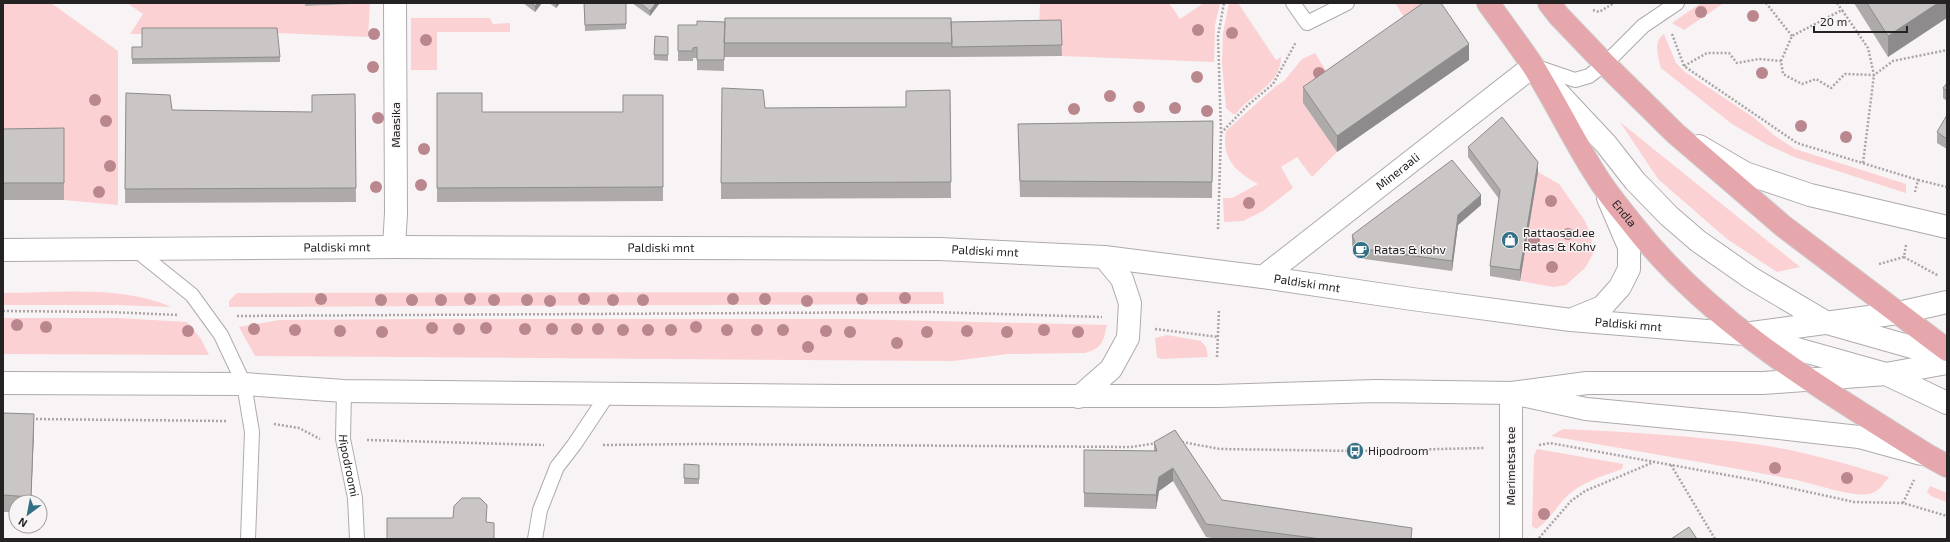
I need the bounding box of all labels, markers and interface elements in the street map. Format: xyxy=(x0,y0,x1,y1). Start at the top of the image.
scale bar xyxy=(1814,8,1907,34)
text: 20 m xyxy=(1820,14,1847,28)
street label: Maasika xyxy=(388,102,402,148)
street label: Mineraali xyxy=(1373,150,1422,192)
street label: Endla xyxy=(1610,197,1640,229)
place label: Rattaosad.ee Ratas & Kohv xyxy=(1523,225,1597,253)
shop icon: Rattaosad.ee Ratas & Kohv xyxy=(1500,230,1520,250)
street label: Paldiski mnt xyxy=(303,239,371,254)
street label: Paldiski mnt xyxy=(627,240,695,254)
cafe icon: Ratas & kohv xyxy=(1351,240,1371,260)
street label: Paldiski mnt xyxy=(951,242,1019,259)
place label: Ratas & kohv xyxy=(1374,242,1447,256)
street label: Paldiski mnt xyxy=(1273,271,1342,294)
street label: Paldiski mnt xyxy=(1594,314,1663,333)
street label: Merimetsa tee xyxy=(1503,427,1517,505)
street label: Hipodroomi xyxy=(337,434,363,498)
bus stop icon: Hipodroom xyxy=(1345,441,1365,461)
place label: Hipodroom xyxy=(1368,443,1428,457)
north arrow xyxy=(8,494,48,534)
text: N xyxy=(16,515,29,531)

